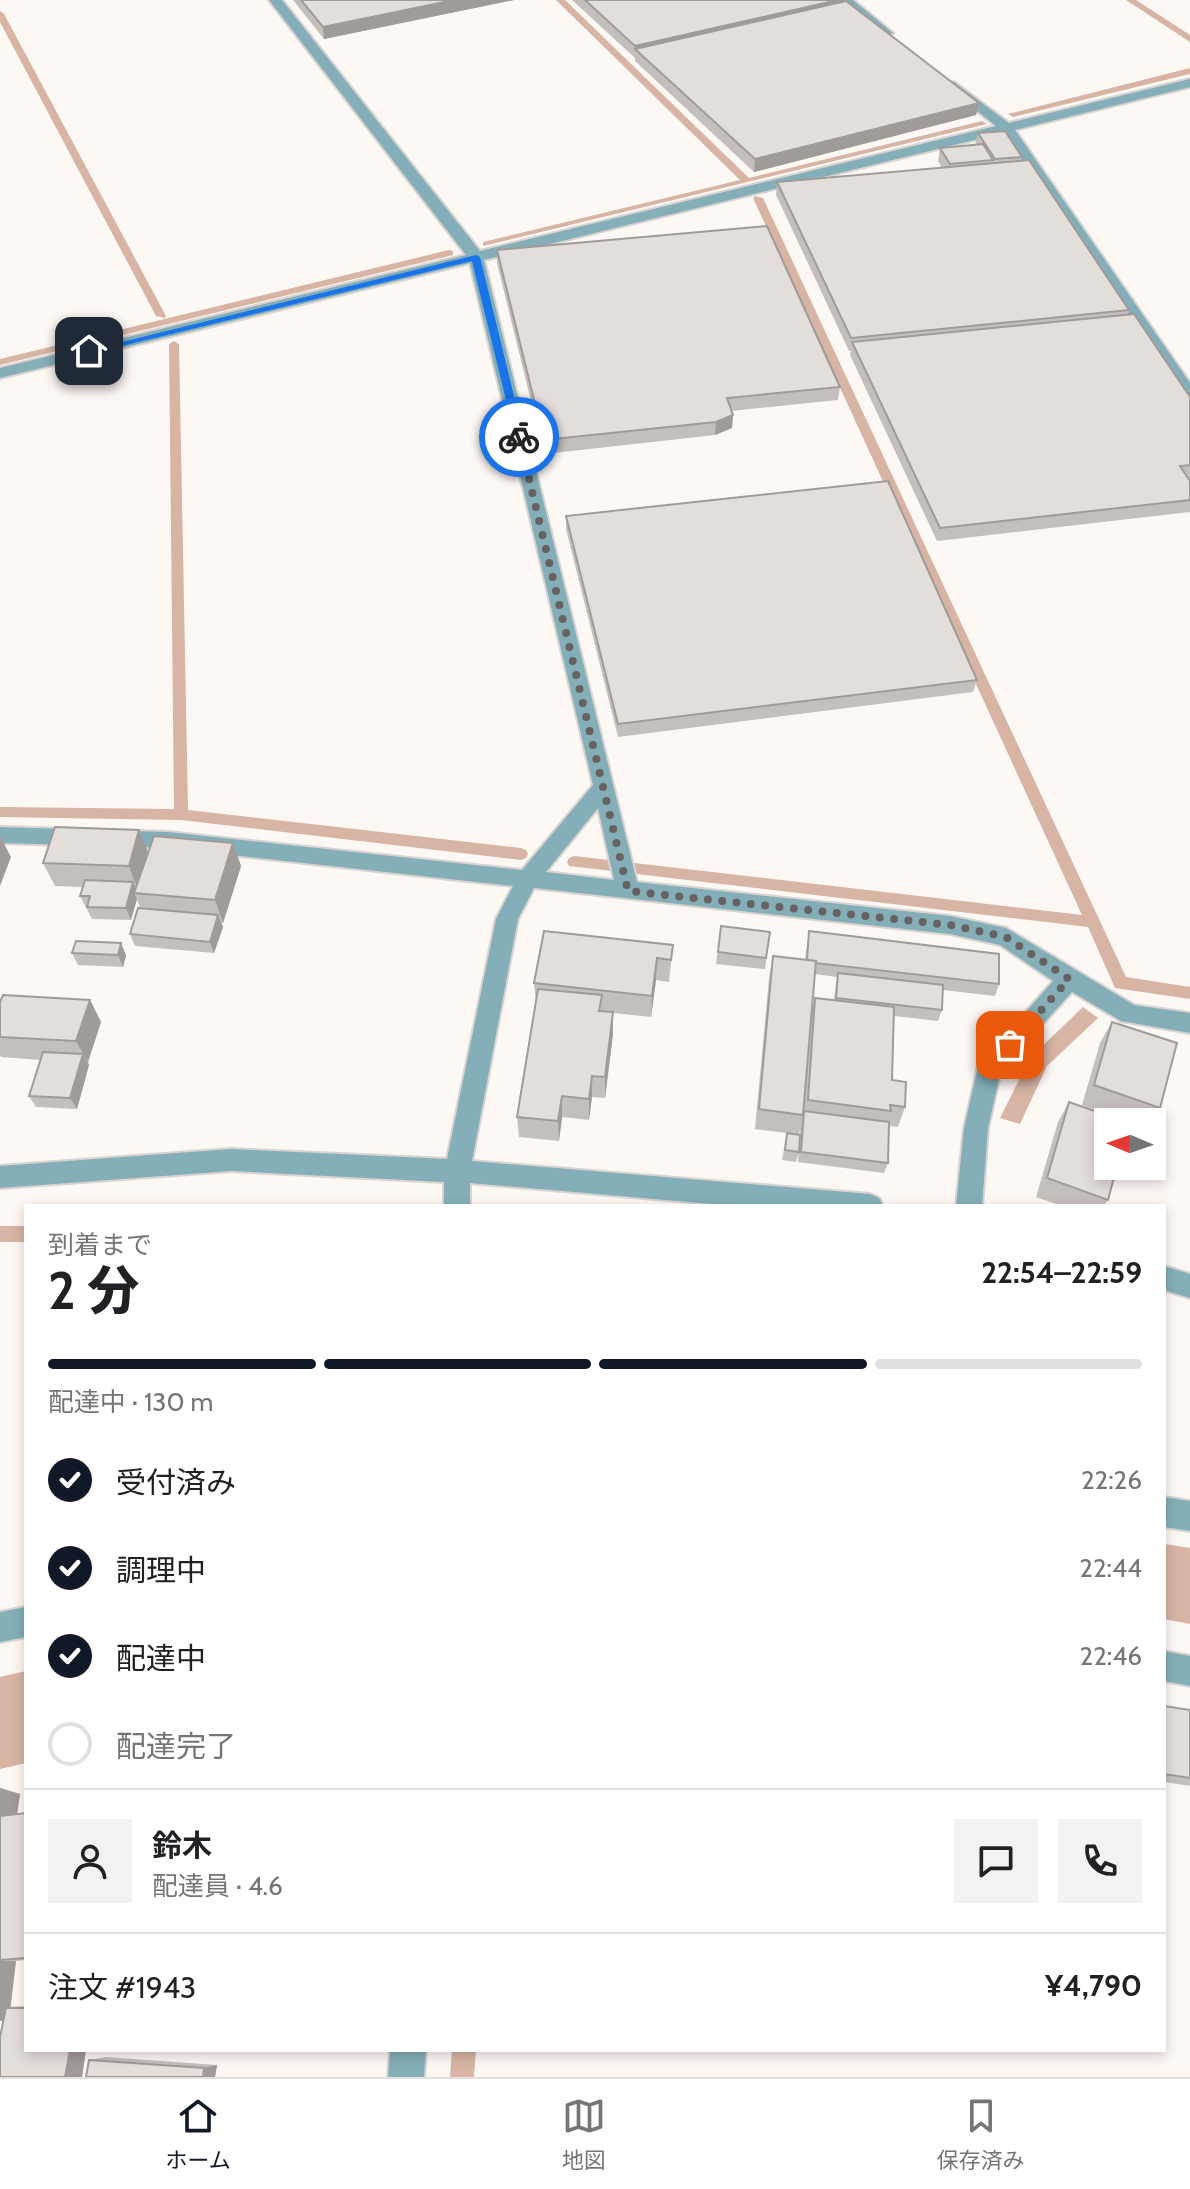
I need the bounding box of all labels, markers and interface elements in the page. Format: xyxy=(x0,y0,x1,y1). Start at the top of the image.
pin xyxy=(55,317,123,385)
icon: home xyxy=(67,329,111,373)
courier xyxy=(479,397,559,477)
icon: bike xyxy=(497,415,541,459)
pin xyxy=(976,1011,1044,1079)
icon: bag xyxy=(988,1023,1032,1067)
north arrow xyxy=(1094,1108,1166,1180)
map controls xyxy=(1094,1108,1166,1180)
text: 到着まで xyxy=(48,1229,152,1261)
text: 22:54–22:59 xyxy=(981,1254,1142,1291)
text: 2 分 xyxy=(48,1259,139,1322)
text: 配達中 · 130 m xyxy=(48,1386,213,1418)
icon: check xyxy=(48,1458,92,1502)
text: 受付済み xyxy=(116,1464,236,1501)
text: 22:26 xyxy=(1081,1464,1142,1496)
icon: check xyxy=(48,1546,92,1590)
text: 調理中 xyxy=(116,1552,206,1589)
text: 22:44 xyxy=(1079,1552,1142,1584)
icon: check xyxy=(48,1634,92,1678)
text: 配達中 xyxy=(116,1640,206,1677)
text: 22:46 xyxy=(1080,1640,1142,1672)
text: 配達完了 xyxy=(116,1728,236,1765)
button: person xyxy=(48,1819,132,1903)
button: chat xyxy=(954,1819,1038,1903)
button: phone xyxy=(1058,1819,1142,1903)
text: 鈴木 xyxy=(152,1827,212,1864)
text: 配達員 · 4.6 xyxy=(152,1870,283,1902)
text: ¥4,790 xyxy=(1045,1967,1142,2004)
text: 注文 #1943 xyxy=(48,1969,196,2006)
tab: ホーム xyxy=(165,2094,231,2174)
tab: 地図 xyxy=(562,2094,606,2174)
tab: 保存済み xyxy=(937,2094,1025,2174)

